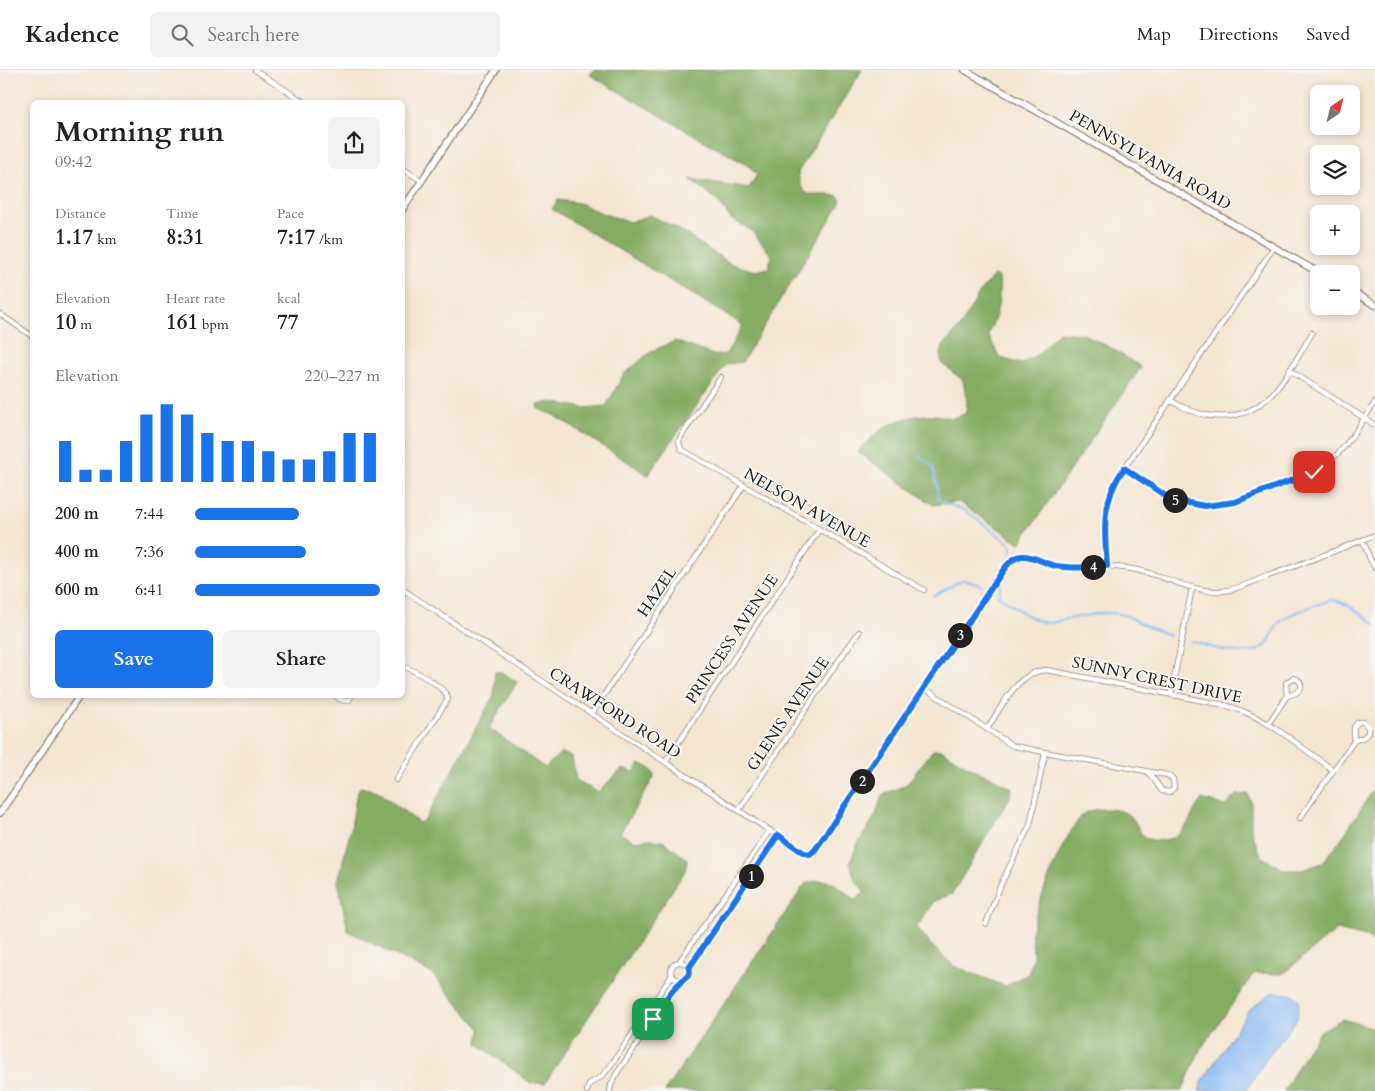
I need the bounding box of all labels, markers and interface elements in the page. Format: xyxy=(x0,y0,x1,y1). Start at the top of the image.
search box xyxy=(150,12,500,57)
text: Kadence xyxy=(25,18,120,51)
icon: search xyxy=(168,21,196,49)
text: Search here xyxy=(208,22,300,48)
text: Map xyxy=(1137,22,1171,47)
text: Directions xyxy=(1199,22,1278,47)
text: Saved xyxy=(1306,22,1350,47)
north arrow xyxy=(1310,85,1360,135)
map controls xyxy=(1310,85,1360,315)
street label: PENNSYLVANIA ROAD xyxy=(1065,105,1235,215)
text: Morning run xyxy=(55,113,224,151)
button: share xyxy=(328,117,380,169)
button: layers xyxy=(1310,145,1360,195)
text: 09:42 xyxy=(55,151,92,173)
text: Distance xyxy=(55,204,106,223)
text: Time xyxy=(166,204,198,223)
text: Pace xyxy=(277,204,304,223)
button: + xyxy=(1310,205,1360,255)
text: 1.17 xyxy=(55,223,93,252)
text: 8:31 xyxy=(166,223,204,252)
text: 7:17 xyxy=(277,223,315,252)
text: km xyxy=(93,230,116,249)
text: /km xyxy=(315,230,343,249)
button: − xyxy=(1310,265,1360,315)
text: Elevation xyxy=(55,289,111,308)
text: Heart rate xyxy=(166,289,225,308)
text: kcal xyxy=(277,289,301,308)
text: 10 xyxy=(55,308,77,337)
text: 161 xyxy=(166,308,198,337)
text: 77 xyxy=(277,308,299,337)
text: m xyxy=(77,315,92,334)
text: bpm xyxy=(198,315,229,334)
text: Elevation xyxy=(55,365,119,387)
text: 220–227 m xyxy=(304,365,380,387)
pin xyxy=(1293,451,1335,493)
icon: check xyxy=(1300,458,1328,486)
street label: NELSON AVENUE xyxy=(740,463,874,553)
pin: 5 xyxy=(1162,488,1188,512)
text: 5 xyxy=(1172,491,1179,510)
text: 200 m xyxy=(55,503,99,525)
text: 7:44 xyxy=(135,503,164,525)
text: 400 m xyxy=(55,541,99,563)
text: 7:36 xyxy=(135,541,164,563)
pin: 4 xyxy=(1080,554,1106,580)
text: 4 xyxy=(1090,558,1097,577)
street label: HAZEL xyxy=(632,562,682,621)
street label: PRINCESS AVENUE xyxy=(680,570,784,708)
text: 600 m xyxy=(55,579,99,601)
text: 6:41 xyxy=(135,579,164,601)
pin: 3 xyxy=(948,622,972,648)
text: 3 xyxy=(957,626,964,645)
button: Save xyxy=(55,630,213,688)
button: Share xyxy=(223,630,380,688)
street label: SUNNY CREST DRIVE xyxy=(1070,651,1244,709)
street label: GLENIS AVENUE xyxy=(742,653,834,775)
street label: CRAWFORD ROAD xyxy=(545,662,685,764)
pin: 2 xyxy=(850,768,874,794)
text: 2 xyxy=(859,772,866,791)
pin: 1 xyxy=(738,864,764,888)
text: 1 xyxy=(748,867,755,886)
pin xyxy=(632,998,674,1040)
icon: arrive xyxy=(639,1005,667,1033)

